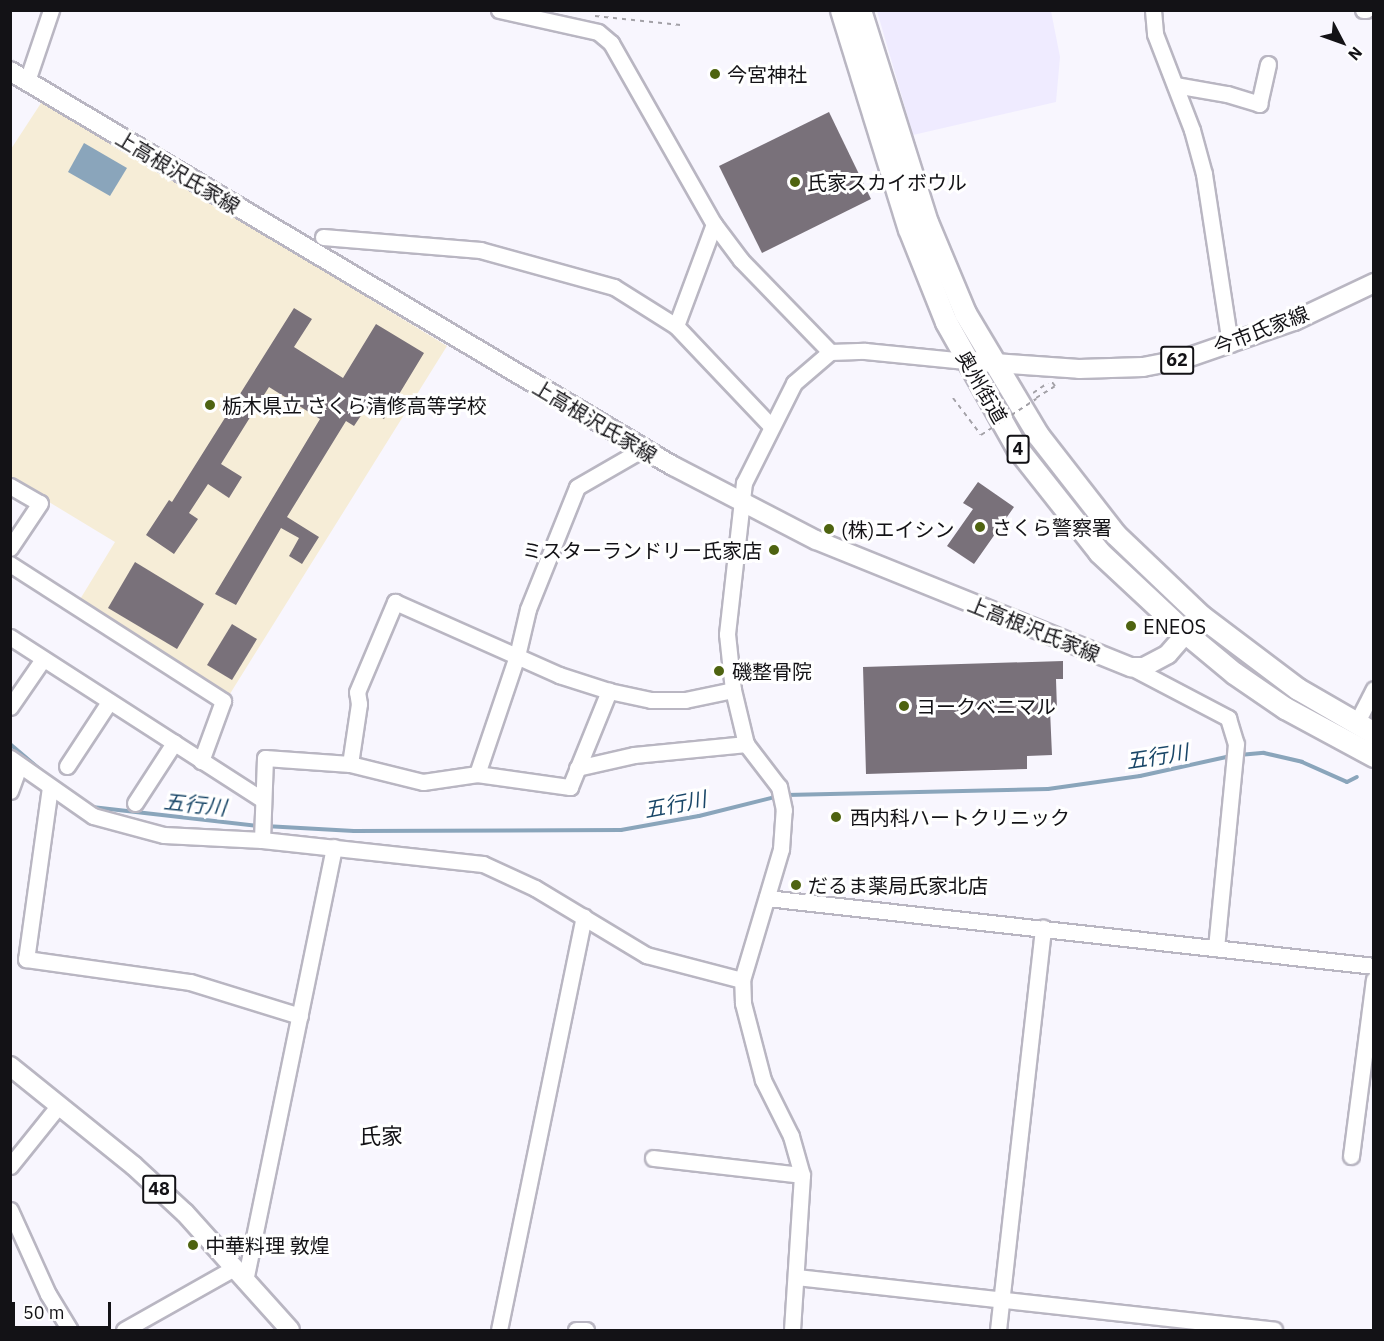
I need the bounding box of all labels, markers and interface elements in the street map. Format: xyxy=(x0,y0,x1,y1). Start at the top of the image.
north arrow xyxy=(1312,12,1372,72)
text: N xyxy=(1344,43,1367,65)
place label: 今宮神社 xyxy=(727,62,807,86)
marker: 今宮神社 xyxy=(708,67,722,81)
street label: 上高根沢氏家線 xyxy=(112,126,244,218)
place label: 氏家スカイボウル xyxy=(807,170,967,194)
marker: 氏家スカイボウル xyxy=(788,175,802,189)
street label: 今市氏家線 xyxy=(1210,301,1312,359)
road number: 62 xyxy=(1159,345,1195,375)
street label: 奥州街道 xyxy=(952,346,1012,428)
street label: 上高根沢氏家線 xyxy=(529,375,661,467)
place label: 栃木県立 さくら清修高等学校 xyxy=(222,393,487,417)
marker: 栃木県立 さくら清修高等学校 xyxy=(203,398,217,412)
road number: 4 xyxy=(1006,434,1030,464)
place label: さくら警察署 xyxy=(992,515,1112,539)
place label: (株)エイシン xyxy=(841,517,954,541)
marker: さくら警察署 xyxy=(973,520,987,534)
marker: (株)エイシン xyxy=(822,522,836,536)
place label: ミスターランドリー氏家店 xyxy=(522,538,762,562)
marker: ミスターランドリー氏家店 xyxy=(767,543,781,557)
street label: 上高根沢氏家線 xyxy=(965,592,1103,666)
place label: ENEOS xyxy=(1143,614,1206,638)
marker: ENEOS xyxy=(1124,619,1138,633)
place label: 磯整骨院 xyxy=(732,659,812,683)
marker: 磯整骨院 xyxy=(710,662,728,680)
place label: ヨークベニマル xyxy=(916,694,1056,718)
marker: ヨークベニマル xyxy=(897,699,911,713)
water label: 五行川 xyxy=(1124,739,1190,773)
water label: 五行川 xyxy=(642,786,708,822)
water label: 五行川 xyxy=(162,788,228,820)
place label: 西内科ハートクリニック xyxy=(850,805,1070,829)
marker: 西内科ハートクリニック xyxy=(827,808,845,826)
place label: だるま薬局氏家北店 xyxy=(808,873,988,897)
marker: だるま薬局氏家北店 xyxy=(789,878,803,892)
district label: 氏家 xyxy=(359,1123,403,1149)
road number: 48 xyxy=(141,1174,177,1204)
place label: 中華料理 敦煌 xyxy=(205,1233,330,1257)
marker: 中華料理 敦煌 xyxy=(186,1238,200,1252)
scale bar xyxy=(15,1290,114,1328)
text: 50 m xyxy=(23,1301,65,1324)

